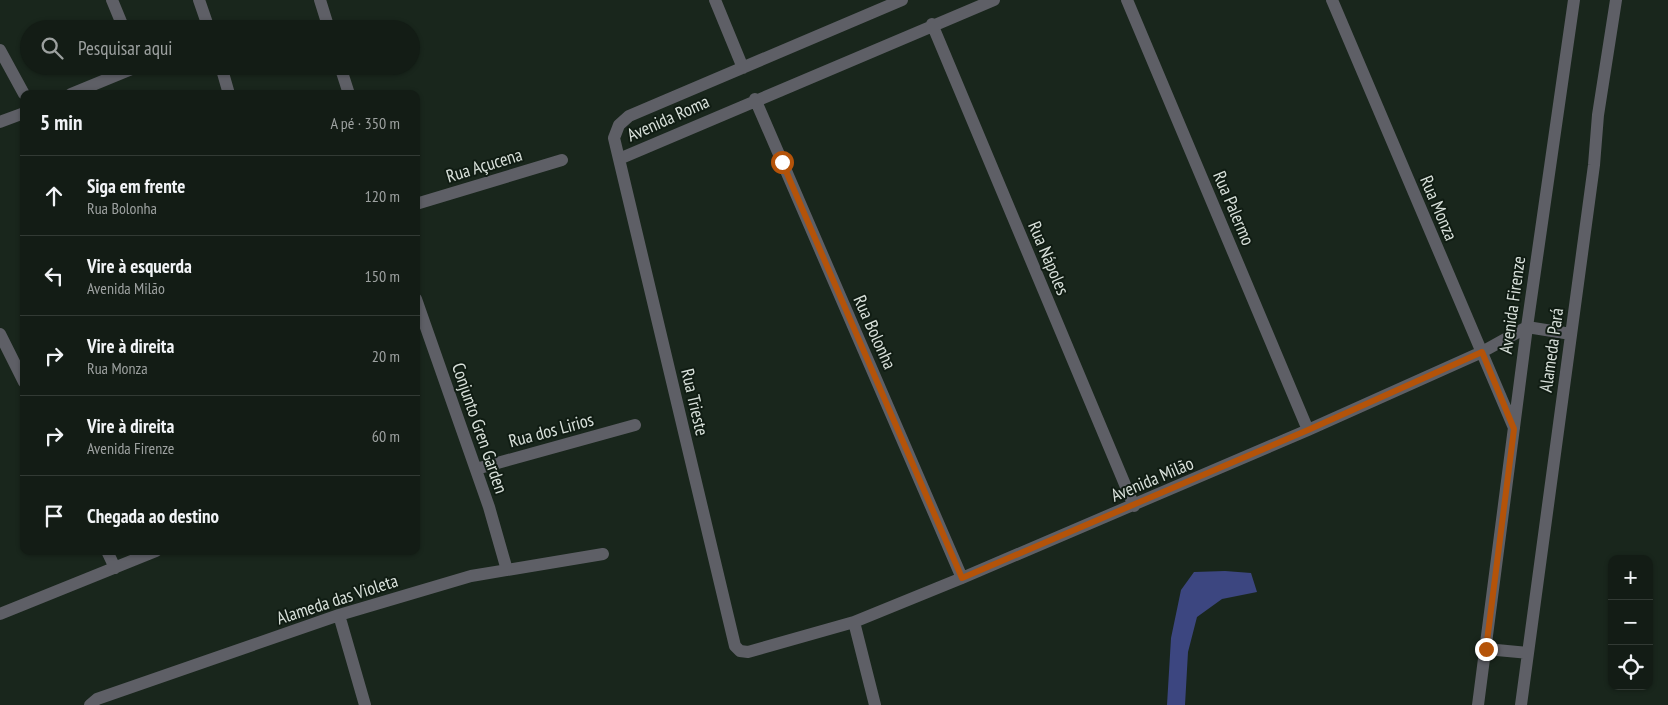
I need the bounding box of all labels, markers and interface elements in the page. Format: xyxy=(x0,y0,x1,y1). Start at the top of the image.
search box xyxy=(20,20,420,75)
icon: search xyxy=(38,34,66,62)
text: Pesquisar aqui xyxy=(78,36,172,60)
street label: Avenida Roma xyxy=(623,90,713,146)
text: 5 min xyxy=(40,109,82,136)
text: A pé · 350 m xyxy=(330,113,400,133)
street label: Rua Açucena xyxy=(443,143,525,187)
route start xyxy=(771,151,794,174)
street label: Rua Palermo xyxy=(1208,167,1260,249)
street label: Rua Monza xyxy=(1415,172,1463,244)
text: Siga em frente xyxy=(87,174,185,198)
icon: ahead xyxy=(40,182,68,210)
text: 120 m xyxy=(365,186,400,206)
text: Rua Bolonha xyxy=(87,198,157,218)
street label: Rua Nápoles xyxy=(1023,218,1075,298)
text: Vire à esquerda xyxy=(87,254,192,278)
street label: Avenida Firenze xyxy=(1494,255,1530,355)
icon: left xyxy=(40,262,68,290)
text: 150 m xyxy=(365,266,400,286)
text: Avenida Milão xyxy=(87,278,165,298)
street label: Rua Bolonha xyxy=(848,291,902,373)
street label: Alameda Pará xyxy=(1534,306,1568,394)
text: Vire à direita xyxy=(87,334,174,358)
icon: right xyxy=(40,342,68,370)
text: 20 m xyxy=(372,346,400,366)
text: Rua Monza xyxy=(87,358,148,378)
street label: Conjunto Gren Garden xyxy=(447,360,513,496)
street label: Rua Trieste xyxy=(676,366,714,438)
street label: Rua dos Lirios xyxy=(506,408,596,452)
text: Vire à direita xyxy=(87,414,174,438)
icon: right xyxy=(40,422,68,450)
text: 60 m xyxy=(372,426,400,446)
text: Avenida Firenze xyxy=(87,438,174,458)
street label: Avenida Milão xyxy=(1107,451,1197,507)
icon: arrive xyxy=(40,502,68,530)
text: Chegada ao destino xyxy=(87,504,219,528)
map controls xyxy=(1608,555,1653,690)
button: + xyxy=(1608,555,1653,600)
street label: Alameda das Violeta xyxy=(273,569,401,629)
button: − xyxy=(1608,600,1653,645)
route end xyxy=(1475,638,1498,661)
button: locate xyxy=(1608,645,1653,690)

